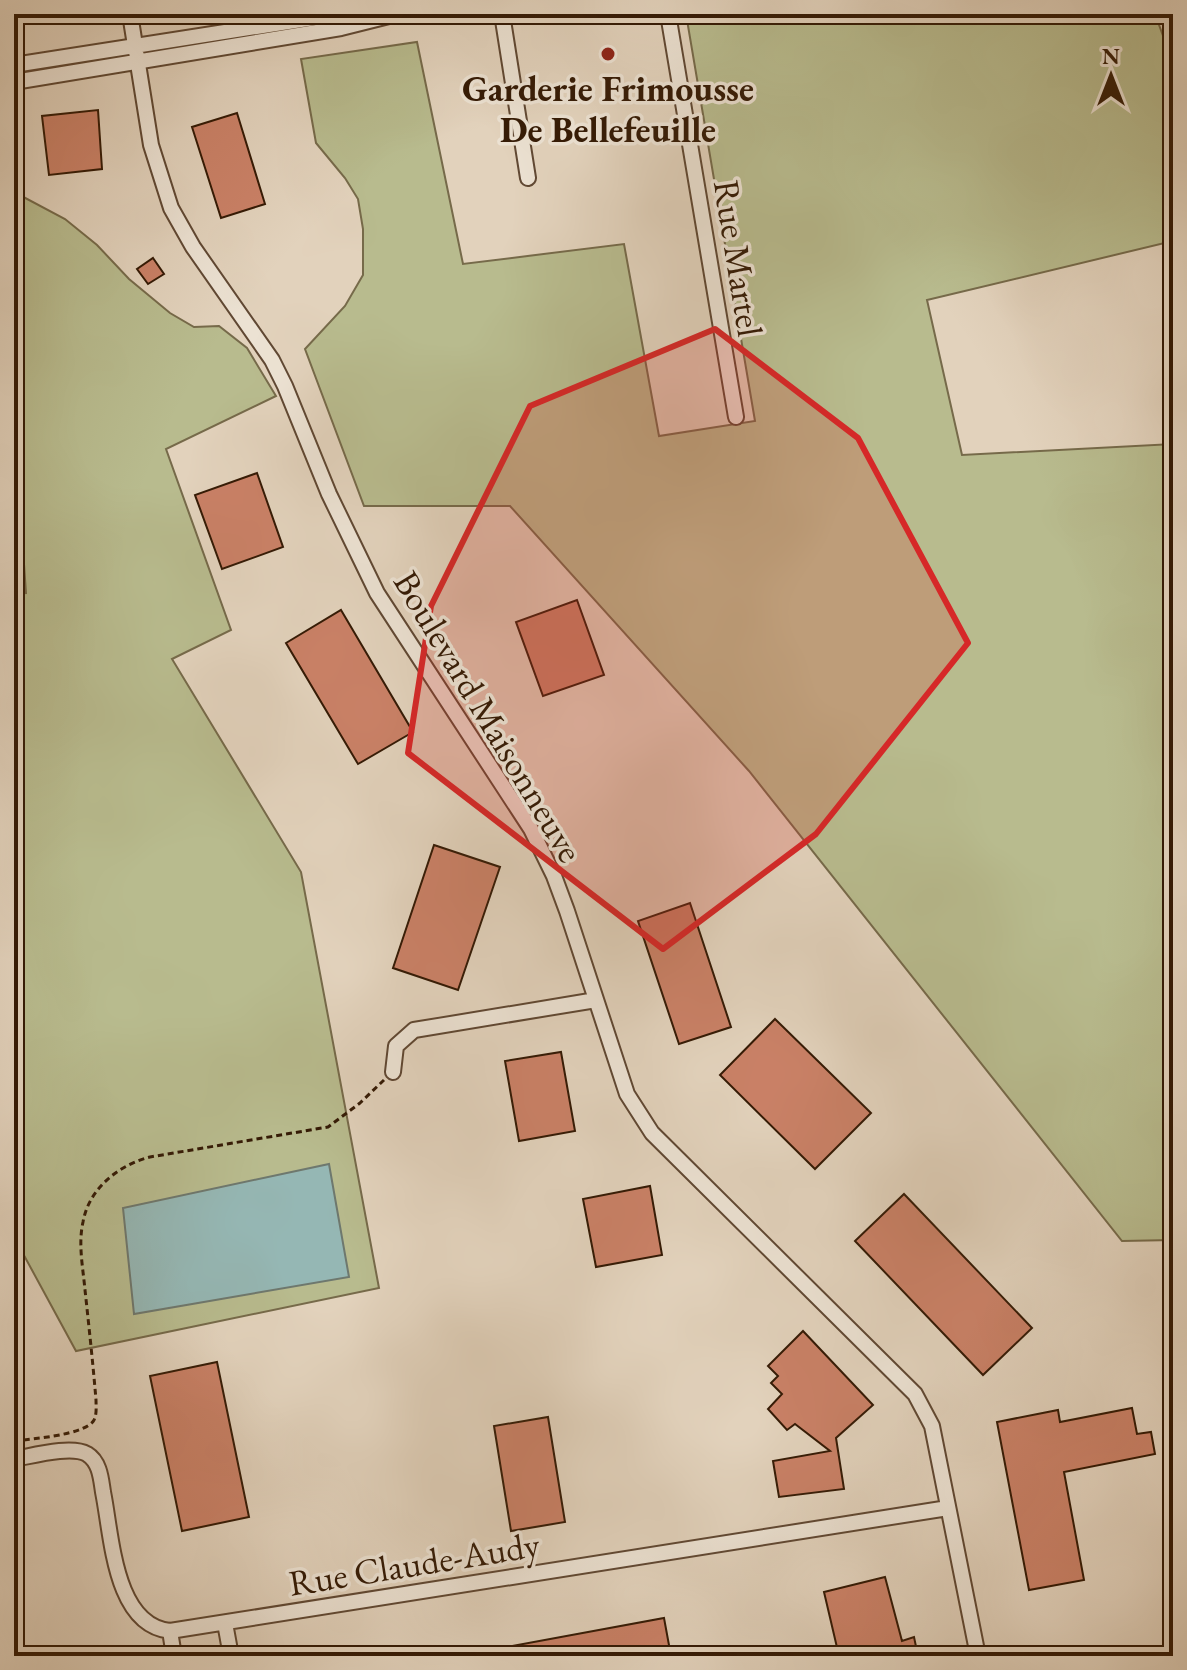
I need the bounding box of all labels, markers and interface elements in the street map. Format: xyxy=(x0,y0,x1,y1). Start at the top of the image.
north arrow xyxy=(1071,36,1151,116)
text: N xyxy=(1102,42,1120,71)
marker: Garderie Frimousse De Bellefeuille xyxy=(599,45,617,63)
place label: Garderie Frimousse De Bellefeuille xyxy=(462,65,754,153)
street label: Rue Martel xyxy=(703,176,774,340)
street label: Boulevard Maisonneuve xyxy=(383,562,594,871)
street label: Rue Claude-Audy xyxy=(285,1520,543,1607)

